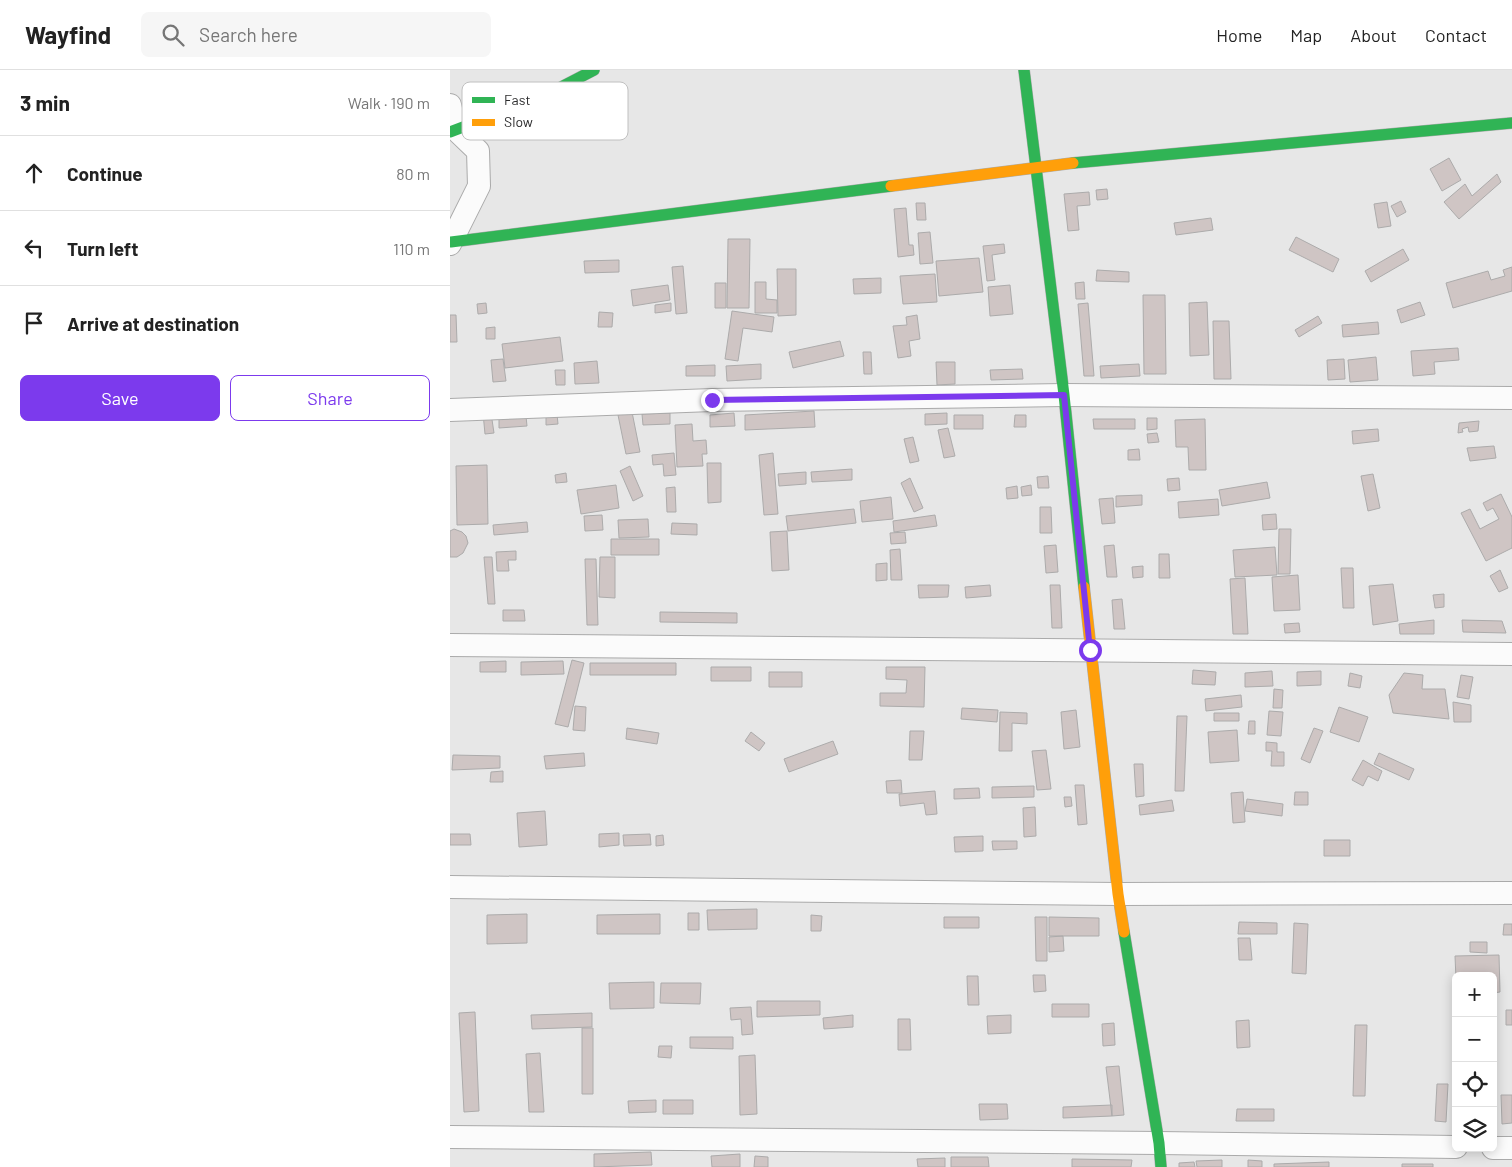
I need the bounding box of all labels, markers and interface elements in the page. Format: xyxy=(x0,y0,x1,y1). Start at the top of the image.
search box xyxy=(141,12,491,57)
text: Wayfind xyxy=(25,20,111,49)
icon: search xyxy=(159,21,187,49)
text: Search here xyxy=(199,23,298,46)
text: Home xyxy=(1216,24,1262,46)
text: Map xyxy=(1290,24,1322,46)
text: About xyxy=(1350,24,1397,46)
text: Contact xyxy=(1425,24,1487,46)
legend xyxy=(462,82,628,140)
text: 3 min xyxy=(20,90,70,115)
text: Fast xyxy=(504,91,530,108)
text: Walk · 190 m xyxy=(348,93,430,112)
text: Slow xyxy=(504,113,533,130)
icon: ahead xyxy=(20,159,48,187)
text: Continue xyxy=(67,162,143,185)
text: 80 m xyxy=(396,164,430,183)
icon: left xyxy=(20,234,48,262)
text: Turn left xyxy=(67,237,138,260)
text: 110 m xyxy=(393,239,430,258)
icon: arrive xyxy=(20,309,48,337)
text: Arrive at destination xyxy=(67,312,239,335)
button: Save xyxy=(20,375,220,421)
button: Share xyxy=(230,375,430,421)
route end xyxy=(701,389,724,412)
route start xyxy=(1079,639,1102,662)
map controls xyxy=(1452,972,1497,1152)
button: + xyxy=(1452,972,1497,1017)
button: − xyxy=(1452,1017,1497,1062)
button: locate xyxy=(1452,1062,1497,1107)
button: layers xyxy=(1452,1107,1497,1152)

